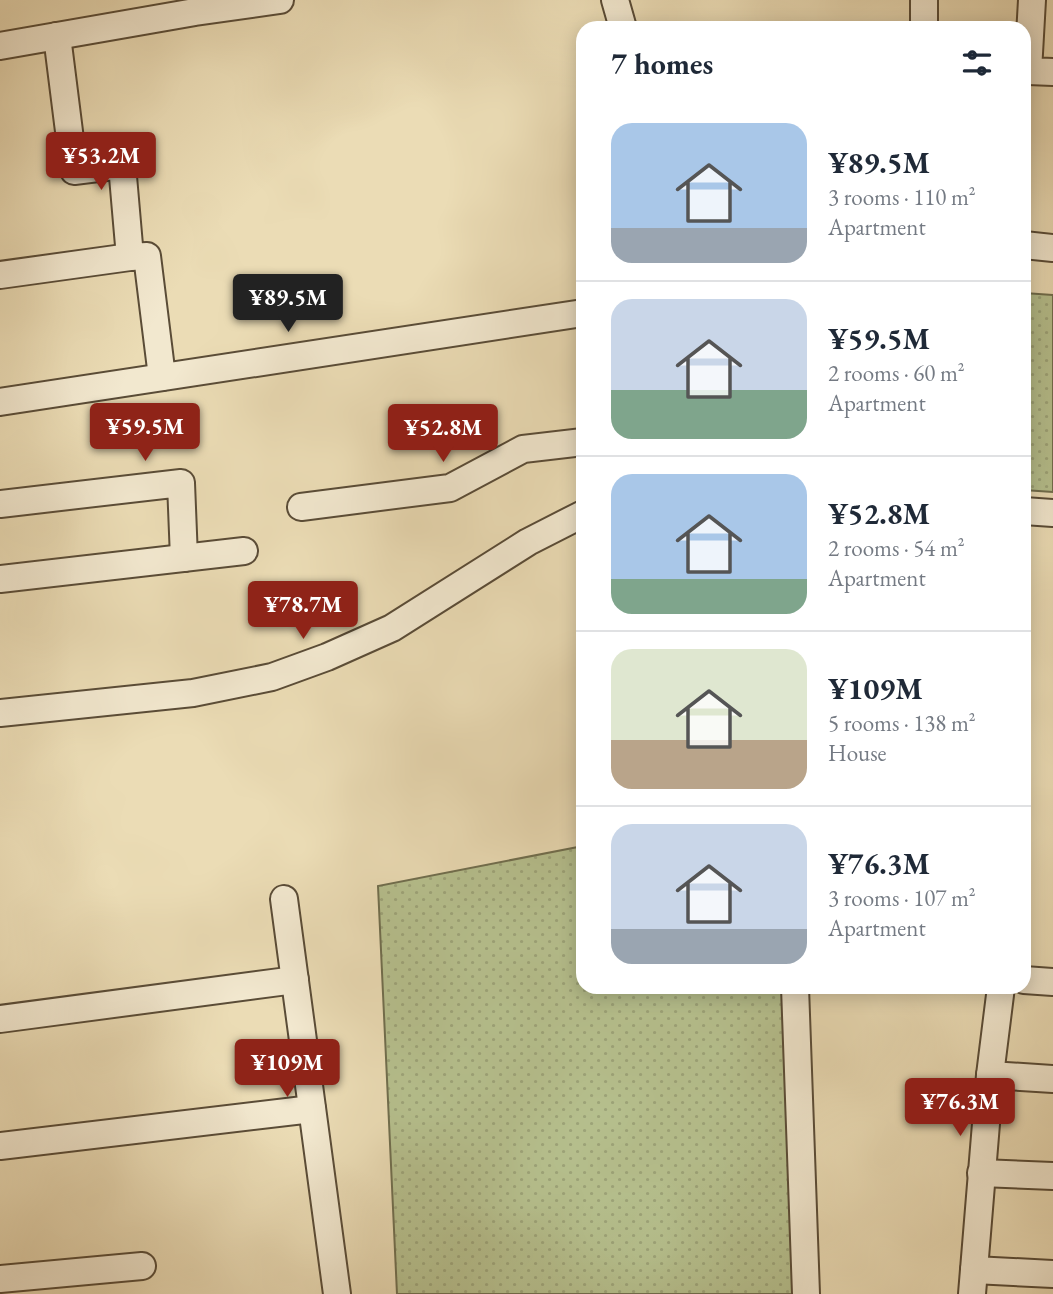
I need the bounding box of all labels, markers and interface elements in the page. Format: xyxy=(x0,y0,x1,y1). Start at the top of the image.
text: 7 homes xyxy=(611,44,713,83)
icon: filters xyxy=(958,44,996,82)
pin: ¥53.2M xyxy=(44,132,158,192)
text: ¥53.2M xyxy=(62,140,140,170)
text: ¥89.5M xyxy=(828,143,930,182)
icon: home xyxy=(667,151,751,235)
text: 3 rooms · 110 m² xyxy=(828,182,976,212)
text: Apartment xyxy=(828,212,926,242)
pin: ¥89.5M xyxy=(231,274,345,334)
text: ¥89.5M xyxy=(249,282,327,312)
text: ¥59.5M xyxy=(828,319,930,358)
icon: home xyxy=(667,327,751,411)
text: 2 rooms · 60 m² xyxy=(828,358,965,388)
text: Apartment xyxy=(828,388,926,418)
pin: ¥59.5M xyxy=(88,404,202,463)
pin: ¥52.8M xyxy=(386,405,500,464)
text: ¥59.5M xyxy=(106,411,184,441)
text: ¥52.8M xyxy=(404,412,482,442)
text: ¥52.8M xyxy=(828,494,930,533)
icon: home xyxy=(667,502,751,586)
text: 2 rooms · 54 m² xyxy=(828,533,965,563)
text: Apartment xyxy=(828,563,926,593)
pin: ¥78.7M xyxy=(246,582,360,641)
text: ¥78.7M xyxy=(264,589,342,619)
text: ¥109M xyxy=(828,669,923,708)
icon: home xyxy=(667,677,751,761)
text: 5 rooms · 138 m² xyxy=(828,708,976,738)
text: House xyxy=(828,738,887,768)
text: ¥76.3M xyxy=(828,844,930,883)
icon: home xyxy=(667,852,751,936)
text: 3 rooms · 107 m² xyxy=(828,883,976,913)
text: Apartment xyxy=(828,913,926,943)
pin: ¥109M xyxy=(238,1040,336,1099)
text: ¥109M xyxy=(251,1047,323,1077)
pin: ¥76.3M xyxy=(903,1078,1017,1138)
text: ¥76.3M xyxy=(921,1086,999,1116)

